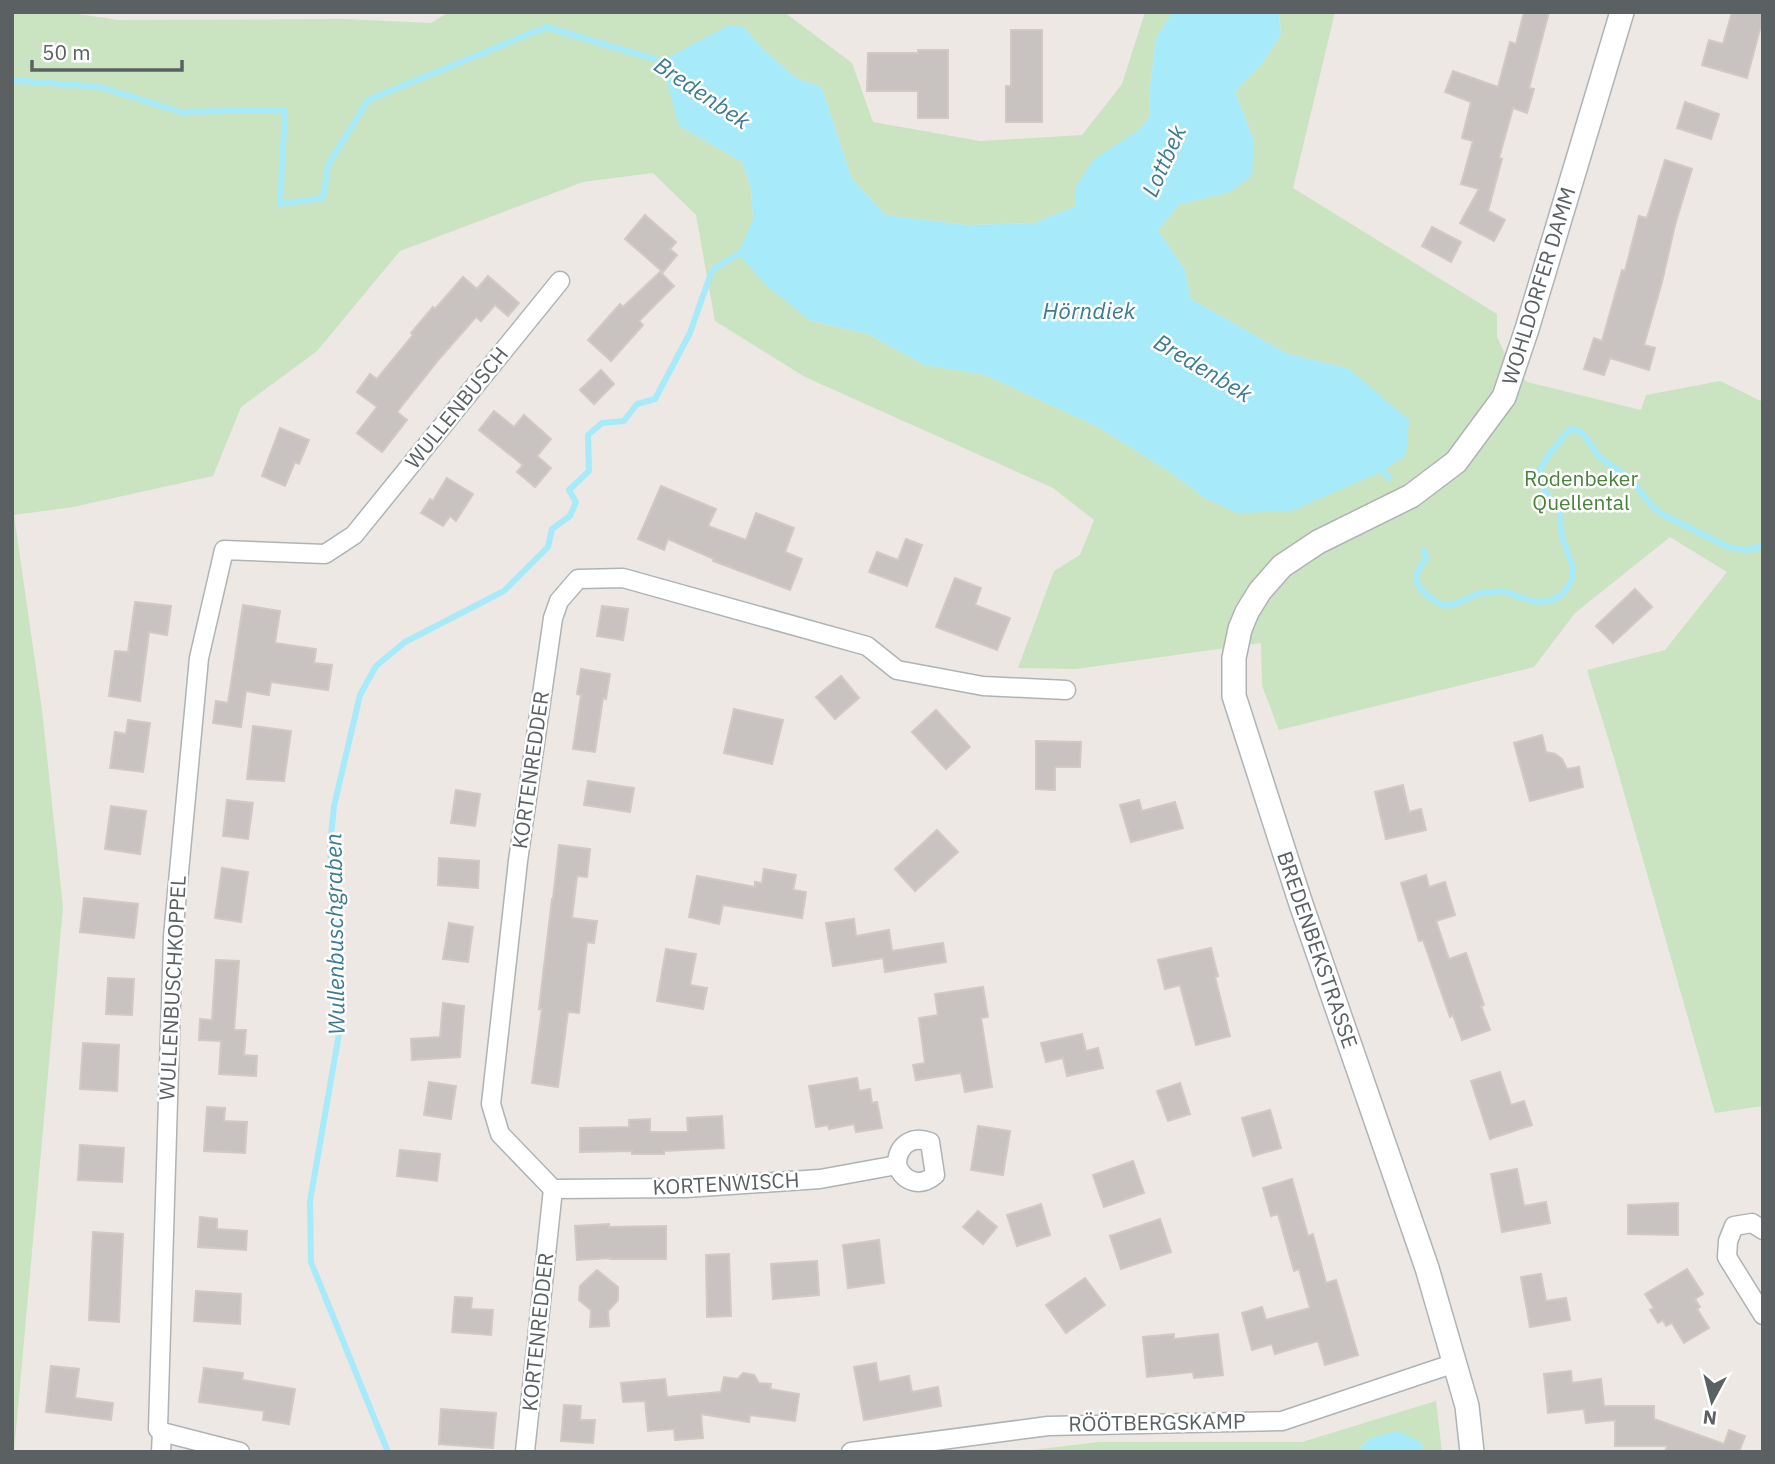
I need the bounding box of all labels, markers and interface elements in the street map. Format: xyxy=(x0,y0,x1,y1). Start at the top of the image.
scale bar xyxy=(32,28,182,72)
text: 50 m xyxy=(42,38,91,66)
water label: Bredenbek xyxy=(649,49,757,136)
water label: Lottbek xyxy=(1134,119,1192,201)
street label: WOHLDORFER DAMM xyxy=(1495,184,1581,388)
water label: Hörndiek xyxy=(1043,295,1137,325)
water label: Bredenbek xyxy=(1149,326,1259,409)
street label: WULLENBUSCH xyxy=(398,341,514,474)
park label: Rodenbeker Quellental xyxy=(1524,464,1638,516)
street label: KORTENREDDER xyxy=(505,689,555,851)
water label: Wullenbuschgraben xyxy=(317,833,351,1035)
street label: BREDENBEKSTRASSE xyxy=(1271,847,1365,1052)
street label: WULLENBUSCHKOPPEL xyxy=(152,875,192,1101)
street label: KORTENWISCH xyxy=(652,1165,800,1201)
street label: KORTENREDDER xyxy=(515,1251,559,1413)
north arrow xyxy=(1677,1366,1747,1436)
text: N xyxy=(1702,1405,1718,1431)
street label: RÖÖTBERGSKAMP xyxy=(1068,1406,1246,1438)

